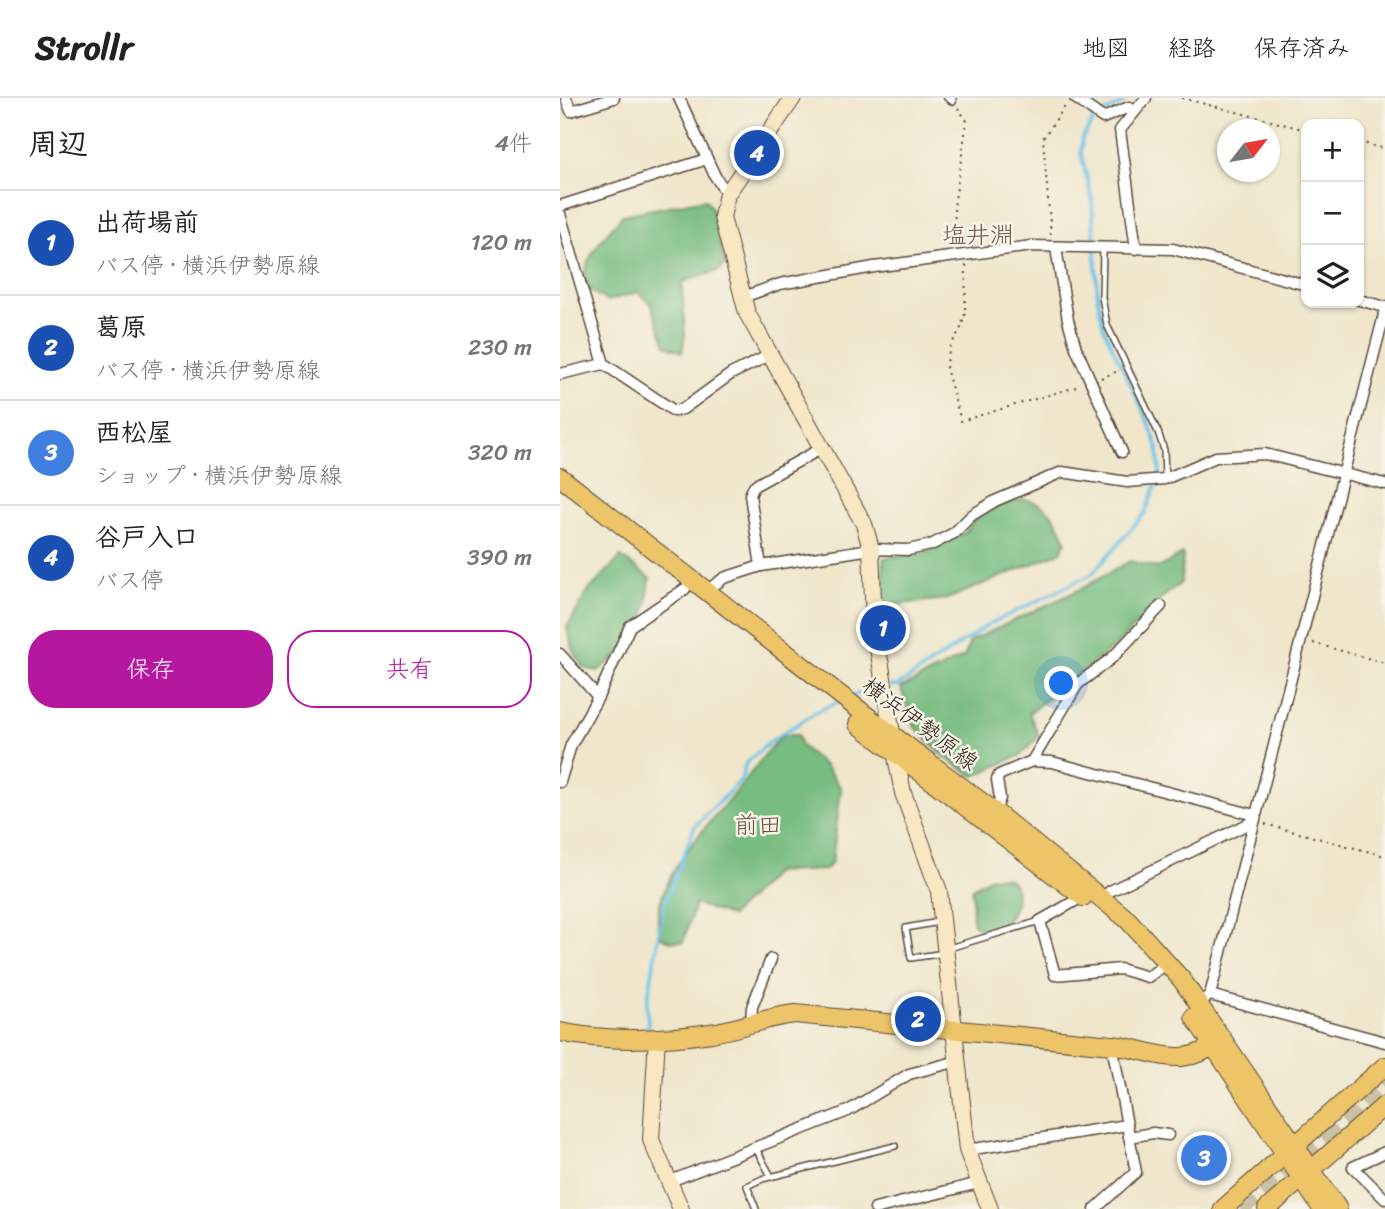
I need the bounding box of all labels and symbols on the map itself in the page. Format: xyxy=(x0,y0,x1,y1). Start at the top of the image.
north arrow xyxy=(1217,119,1280,182)
pin: 4 xyxy=(734,127,780,179)
district label: 塩井淵 xyxy=(942,214,1014,256)
pin: 1 xyxy=(860,602,906,654)
street label: 横浜伊勢原線 xyxy=(853,666,987,782)
your location xyxy=(1044,666,1078,700)
district label: 前田 xyxy=(734,804,782,846)
pin: 2 xyxy=(895,993,941,1045)
pin: 3 xyxy=(1181,1132,1227,1184)

